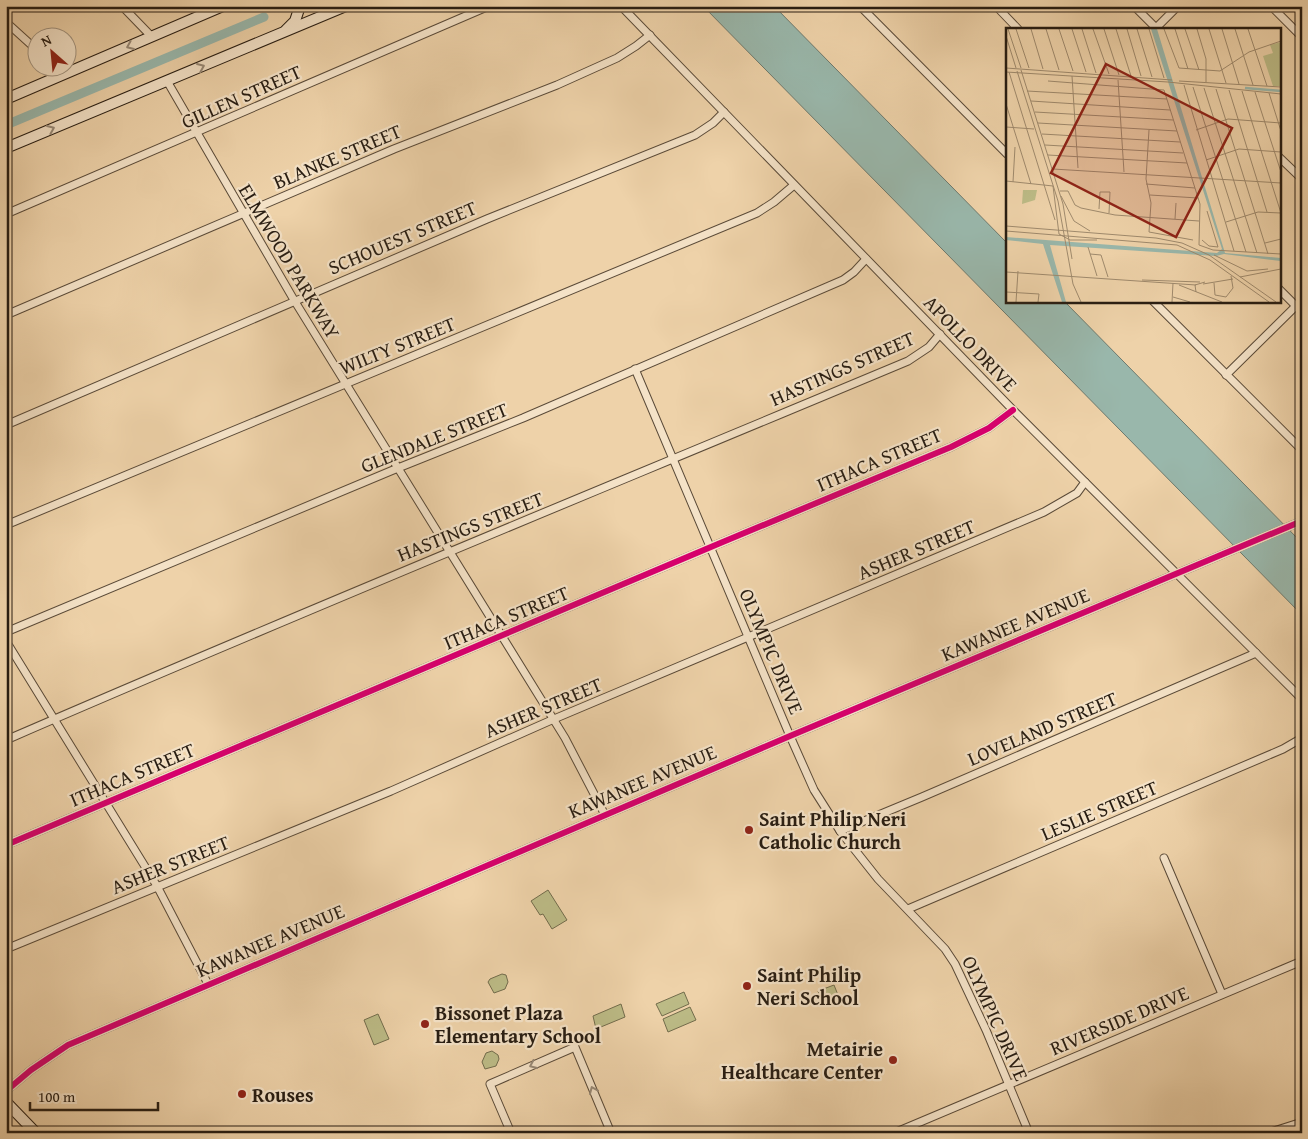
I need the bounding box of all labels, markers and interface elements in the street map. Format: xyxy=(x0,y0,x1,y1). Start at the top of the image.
north arrow xyxy=(28,28,78,78)
inset map xyxy=(1006,28,1280,302)
text: N xyxy=(37,29,55,51)
one-way arrow xyxy=(126,40,135,51)
street label: GILLEN STREET xyxy=(176,57,306,135)
one-way arrow xyxy=(196,62,205,73)
street label: BLANKE STREET xyxy=(268,116,406,196)
one-way arrow xyxy=(46,125,55,136)
street label: ELMWOOD PARKWAY xyxy=(232,178,348,344)
street label: SCHOUEST STREET xyxy=(323,193,481,281)
street label: APOLLO DRIVE xyxy=(917,288,1025,398)
street label: WILTY STREET xyxy=(334,308,460,382)
street label: HASTINGS STREET xyxy=(765,323,919,413)
street label: GLENDALE STREET xyxy=(356,394,512,480)
street label: ITHACA STREET xyxy=(812,420,946,498)
street label: HASTINGS STREET xyxy=(392,483,548,569)
street label: ASHER STREET xyxy=(853,511,979,587)
street label: ITHACA STREET xyxy=(439,578,573,656)
street label: KAWANEE AVENUE xyxy=(937,580,1093,668)
street label: OLYMPIC DRIVE xyxy=(732,584,812,718)
street label: ASHER STREET xyxy=(480,669,606,745)
street label: LOVELAND STREET xyxy=(963,683,1121,773)
street label: ITHACA STREET xyxy=(65,735,199,813)
street label: KAWANEE AVENUE xyxy=(564,737,720,825)
street label: LESLIE STREET xyxy=(1036,772,1162,848)
place label: Saint Philip Neri Catholic Church xyxy=(759,804,906,856)
marker: Saint Philip Neri Catholic Church xyxy=(743,824,755,836)
street label: ASHER STREET xyxy=(107,827,233,901)
street label: KAWANEE AVENUE xyxy=(192,896,348,984)
street label: OLYMPIC DRIVE xyxy=(955,951,1037,1085)
place label: Saint Philip Neri School xyxy=(757,960,861,1012)
street label: RIVERSIDE DRIVE xyxy=(1045,978,1193,1062)
marker: Saint Philip Neri School xyxy=(741,980,753,992)
place label: Bissonet Plaza Elementary School xyxy=(435,998,601,1050)
marker: Bissonet Plaza Elementary School xyxy=(419,1018,431,1030)
place label: Metairie Healthcare Center xyxy=(721,1034,883,1086)
marker: Metairie Healthcare Center xyxy=(887,1054,899,1066)
one-way arrow xyxy=(529,1059,538,1070)
scale bar xyxy=(30,1079,158,1111)
place label: Rouses xyxy=(252,1080,314,1109)
text: 100 m xyxy=(38,1086,76,1107)
one-way arrow xyxy=(589,1086,600,1095)
marker: Rouses xyxy=(236,1088,248,1100)

